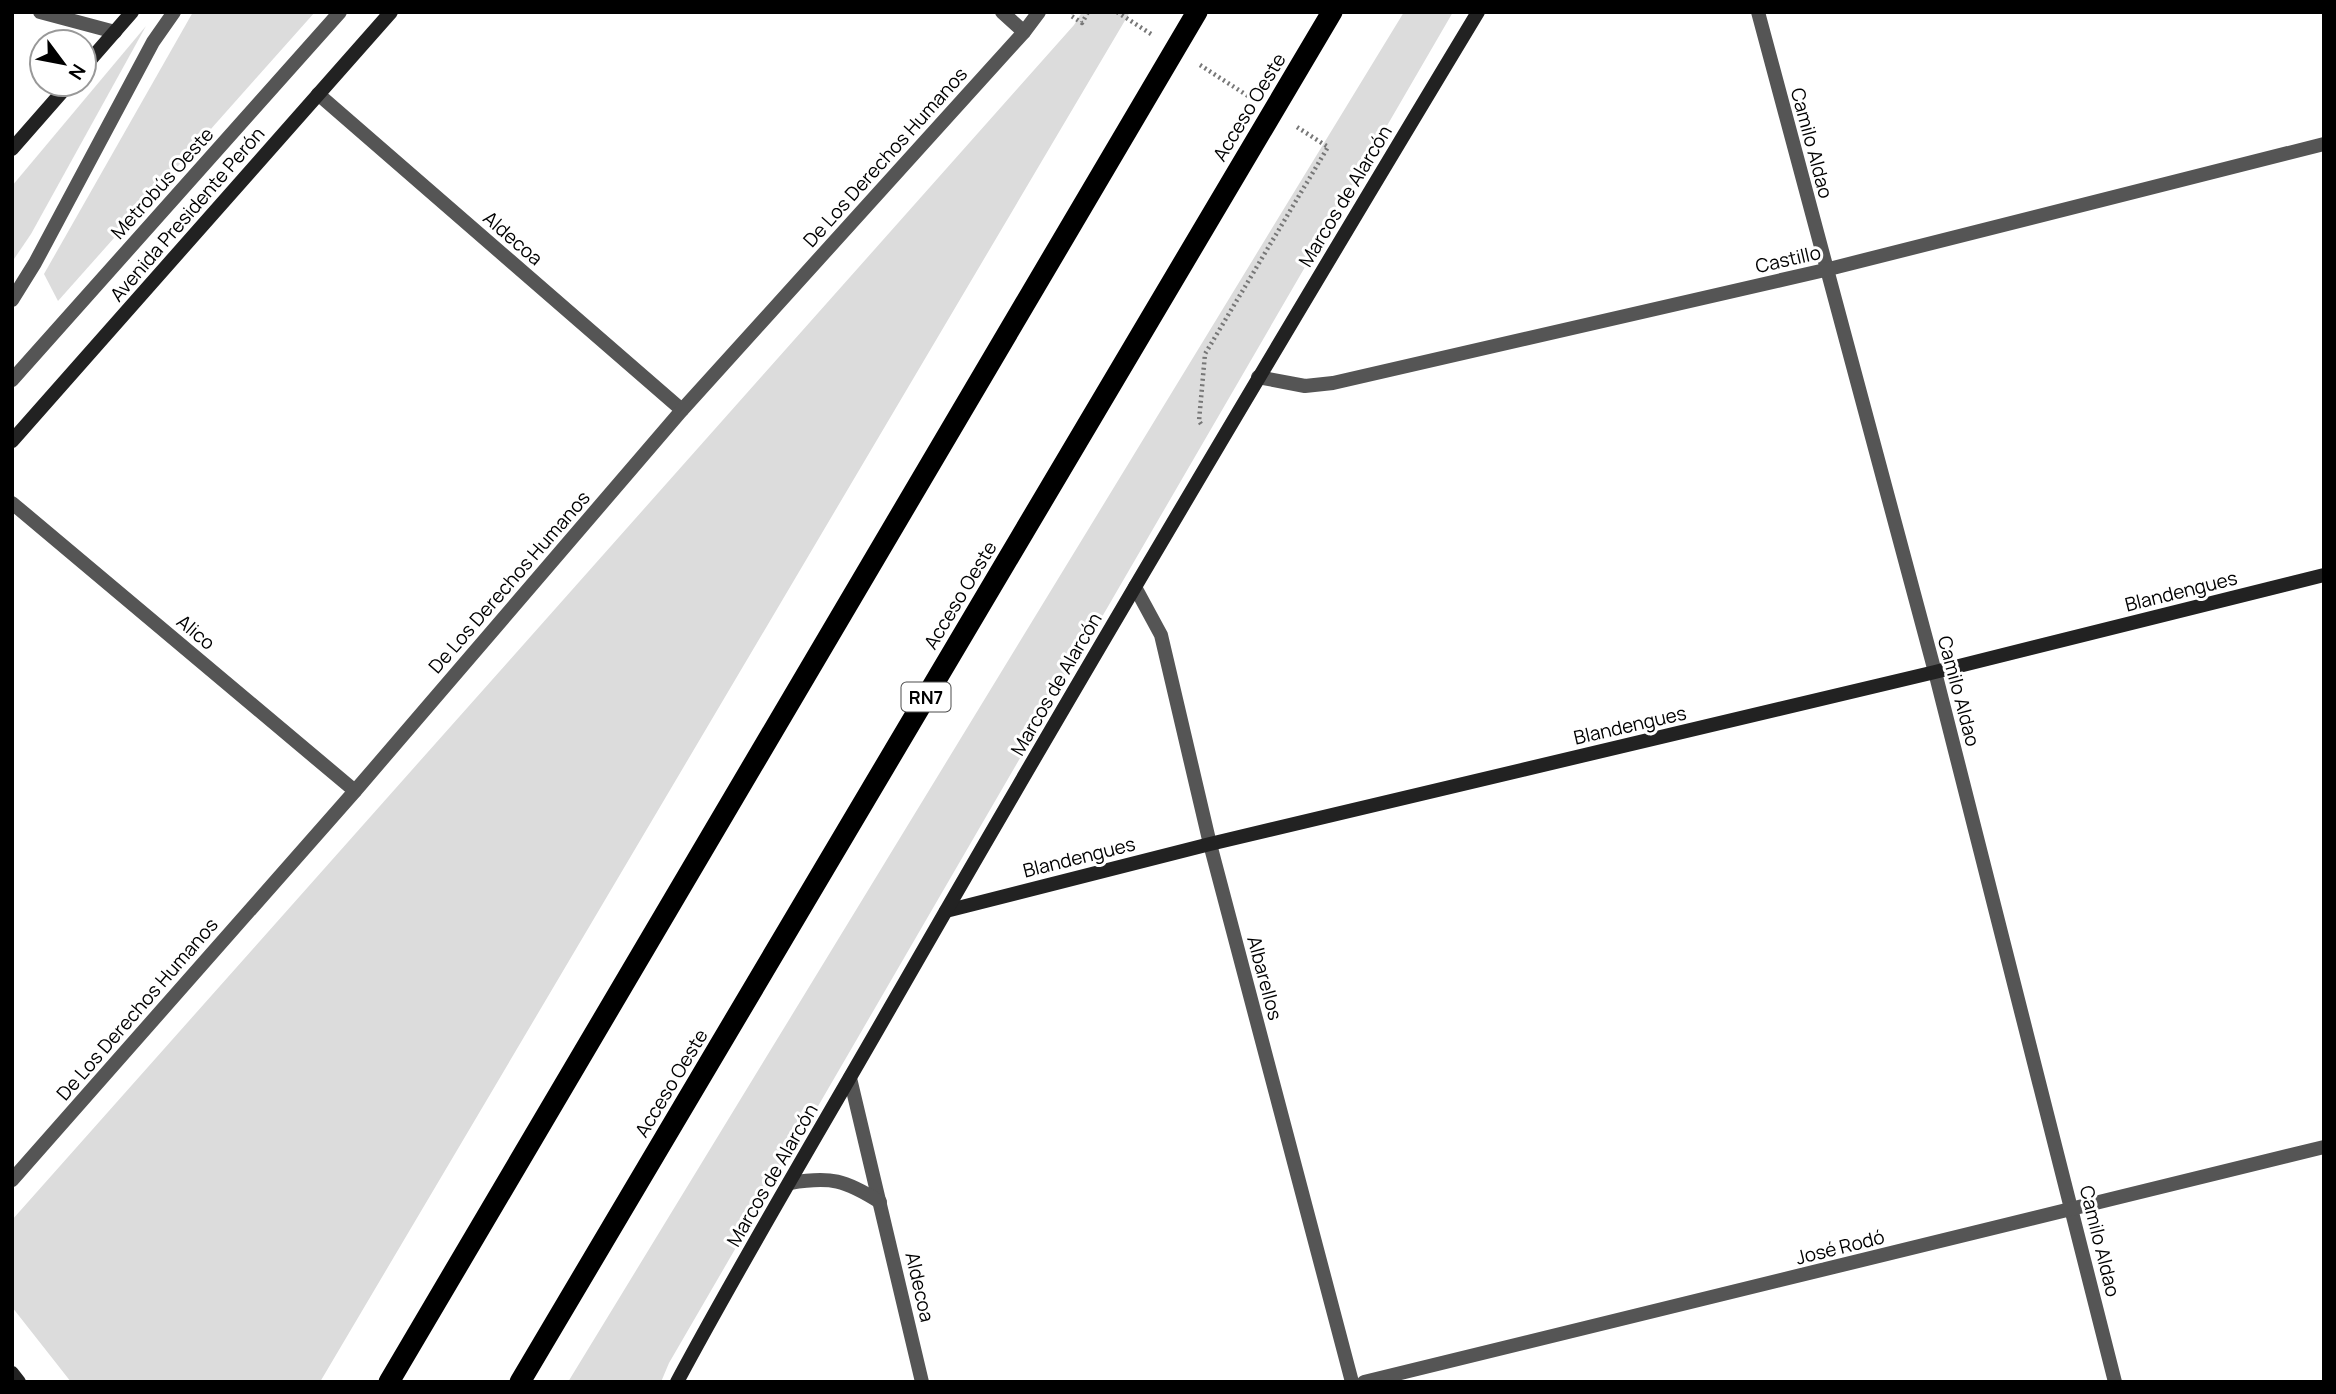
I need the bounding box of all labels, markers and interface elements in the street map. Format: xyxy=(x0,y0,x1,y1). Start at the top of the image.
north arrow xyxy=(28,28,98,98)
street label: Acceso Oeste xyxy=(1206,48,1292,166)
text: N xyxy=(63,59,92,85)
street label: De Los Derechos Humanos xyxy=(797,61,973,253)
street label: Camilo Aldao xyxy=(1785,85,1839,201)
street label: Marcos de Alarcón xyxy=(1292,120,1398,272)
street label: Avenida Presidente Perón xyxy=(104,121,270,307)
street label: Metrobús Oeste xyxy=(105,122,219,244)
street label: Aldecoa xyxy=(478,205,548,271)
street label: Castillo xyxy=(1753,239,1823,279)
street label: De Los Derechos Humanos xyxy=(422,485,596,679)
street label: Acceso Oeste xyxy=(917,536,1003,654)
street label: Blandengues xyxy=(2122,564,2240,618)
street label: Alico xyxy=(171,608,221,656)
street label: Marcos de Alarcón xyxy=(1005,608,1107,760)
street label: Camilo Aldao xyxy=(1932,633,1986,749)
road number: RN7 xyxy=(902,682,950,712)
street label: Blandengues xyxy=(1571,699,1689,751)
street label: Blandengues xyxy=(1020,830,1138,884)
street label: De Los Derechos Humanos xyxy=(50,912,224,1106)
street label: Albarellos xyxy=(1241,933,1289,1023)
street label: Acceso Oeste xyxy=(628,1024,714,1142)
street label: Marcos de Alarcón xyxy=(721,1099,823,1251)
street label: Camilo Aldao xyxy=(2074,1183,2126,1299)
street label: José Rodó xyxy=(1793,1223,1887,1271)
street label: Aldecoa xyxy=(899,1250,941,1324)

